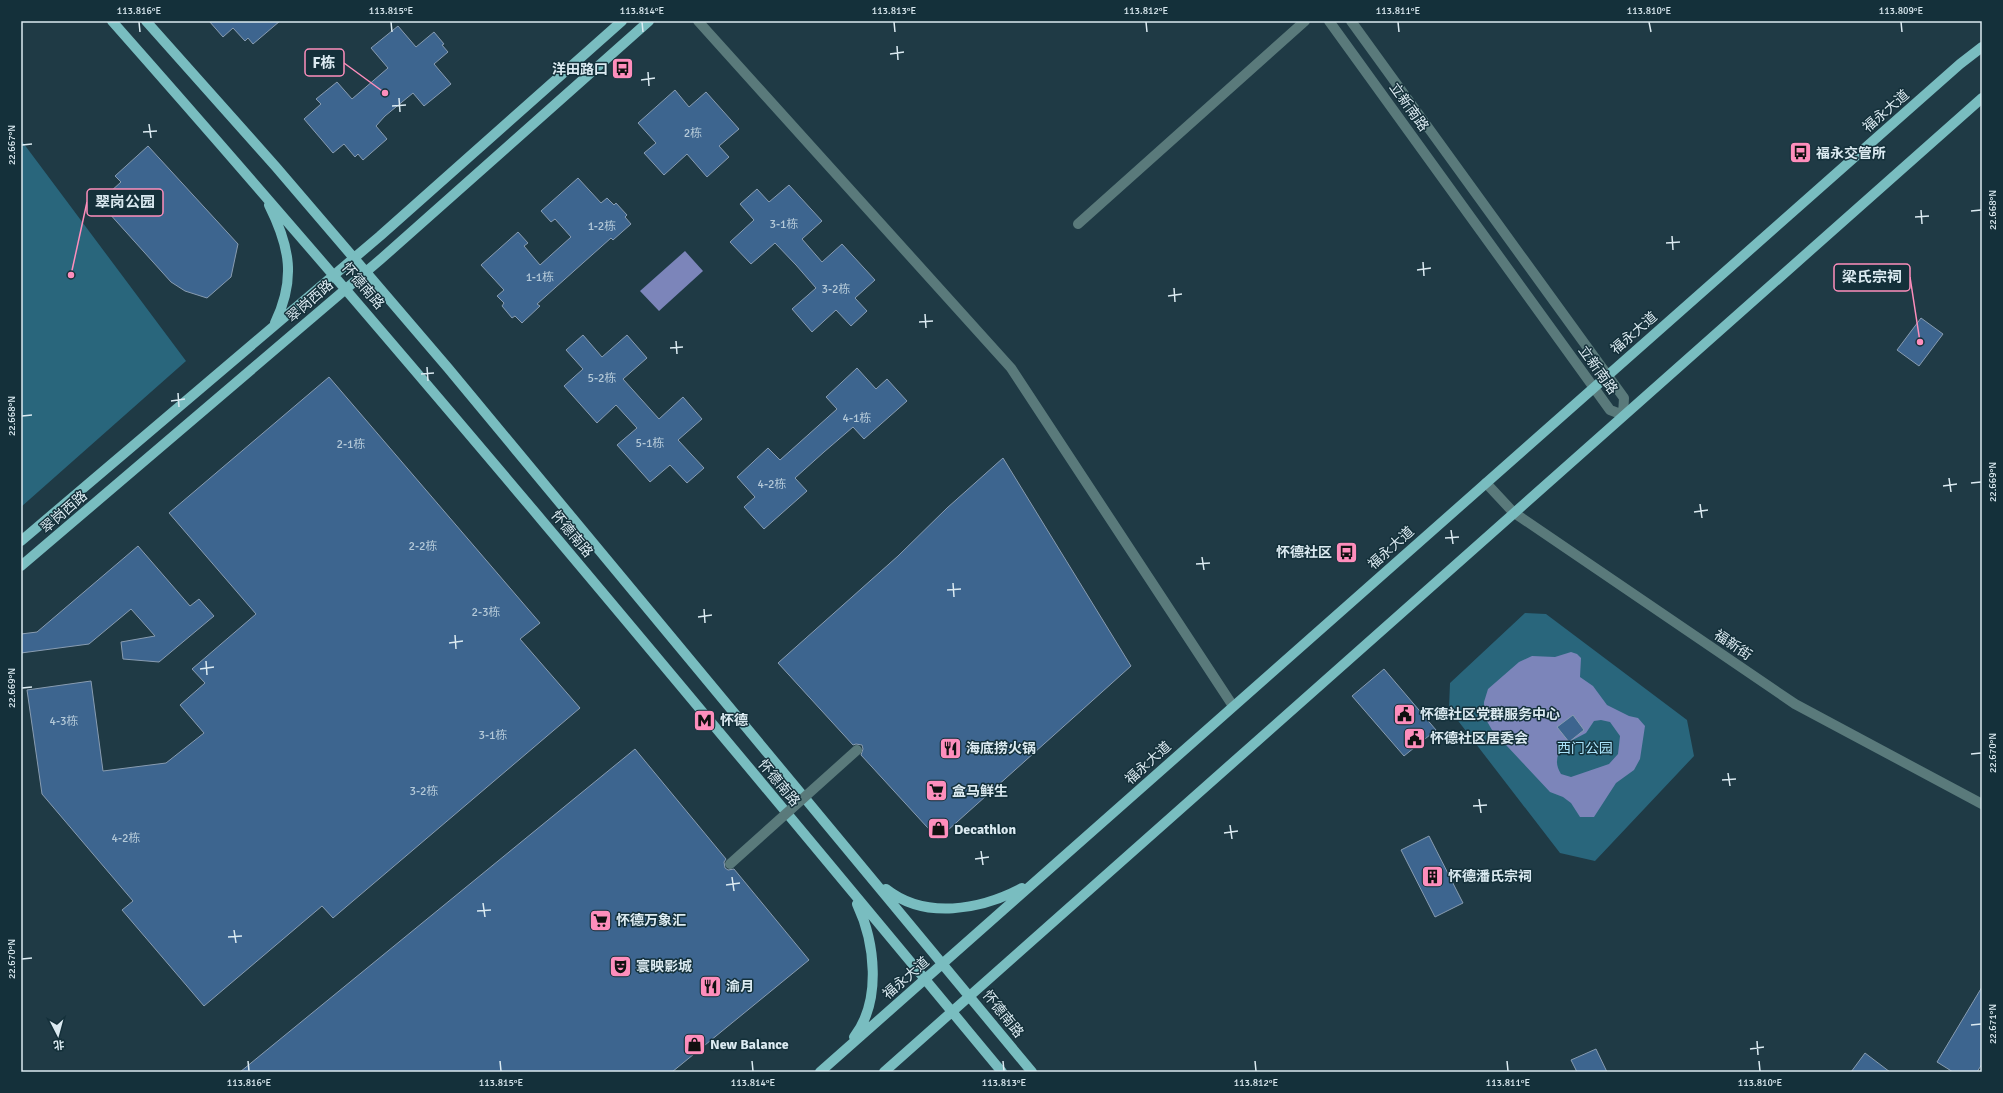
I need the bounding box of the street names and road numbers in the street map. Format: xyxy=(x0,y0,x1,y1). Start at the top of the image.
street label: 立新南路 xyxy=(1386,79,1432,135)
street label: 福永大道 xyxy=(1859,86,1913,136)
street label: 怀德南路 xyxy=(338,259,388,313)
street label: 翠岗西路 xyxy=(283,276,337,326)
street label: 福永大道 xyxy=(1607,308,1661,358)
street label: 立新南路 xyxy=(1575,342,1621,398)
street label: 翠岗西路 xyxy=(37,487,91,537)
street label: 怀德南路 xyxy=(547,507,597,561)
street label: 福永大道 xyxy=(1365,523,1417,573)
street label: 福新街 xyxy=(1711,626,1755,664)
street label: 福永大道 xyxy=(1122,738,1174,788)
street label: 怀德南路 xyxy=(754,756,804,810)
street label: 福永大道 xyxy=(879,953,933,1003)
street label: 怀德南路 xyxy=(979,987,1027,1041)

